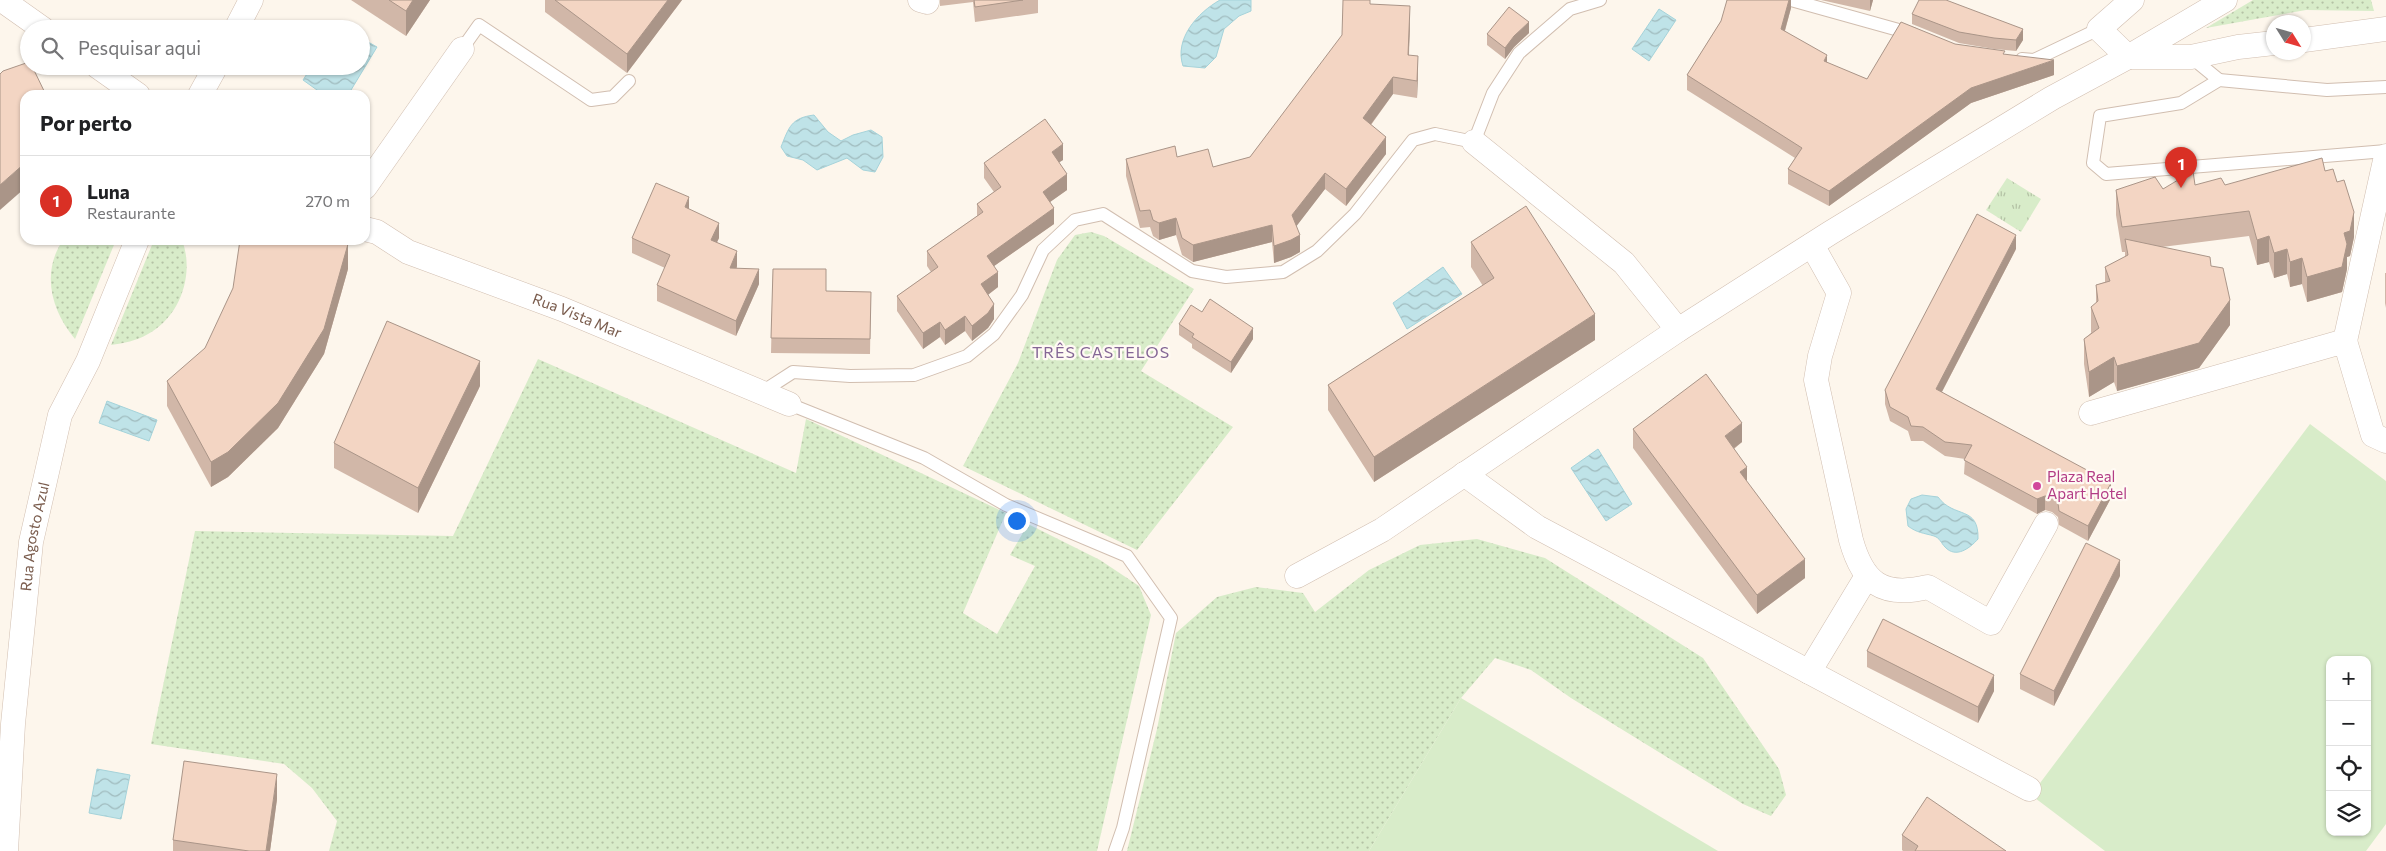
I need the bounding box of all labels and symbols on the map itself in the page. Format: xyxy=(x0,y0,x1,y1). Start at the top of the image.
north arrow xyxy=(2266,15,2311,60)
pin: 1 xyxy=(2165,147,2197,188)
street label: Rua Vista Mar xyxy=(530,289,625,341)
district label: TRÊS CASTELOS xyxy=(1032,342,1170,361)
place label: Plaza Real Apart Hotel xyxy=(2047,467,2127,502)
street label: Rua Agosto Azul xyxy=(16,480,52,592)
marker: Plaza Real Apart Hotel xyxy=(2031,480,2043,492)
your location xyxy=(1004,508,1030,534)

